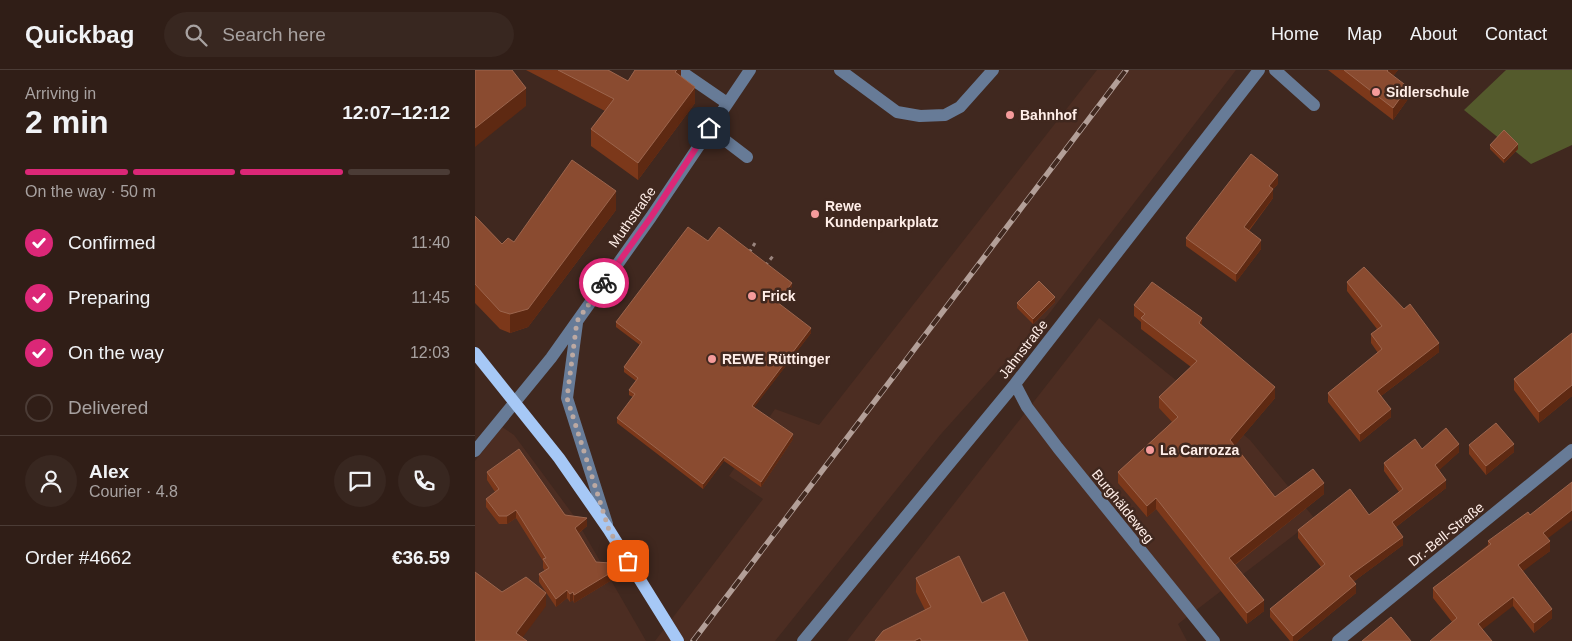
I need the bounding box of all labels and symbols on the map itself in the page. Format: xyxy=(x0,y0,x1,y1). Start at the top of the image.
place label: Sidlerschule xyxy=(1386,84,1469,100)
marker: Sidlerschule xyxy=(1370,86,1382,98)
pin xyxy=(688,107,730,149)
place label: Bahnhof xyxy=(1020,107,1077,123)
marker: Bahnhof xyxy=(1004,109,1016,121)
street label: Muthstraße xyxy=(605,183,659,251)
place label: Rewe Kundenparkplatz xyxy=(825,198,939,230)
marker: Rewe Kundenparkplatz xyxy=(809,208,821,220)
courier xyxy=(579,258,629,308)
place label: Frick xyxy=(762,288,796,304)
marker: Frick xyxy=(746,290,758,302)
street label: Jahnstraße xyxy=(995,316,1051,382)
place label: REWE Rüttinger xyxy=(722,351,831,367)
marker: REWE Rüttinger xyxy=(706,353,718,365)
place label: La Carrozza xyxy=(1160,442,1240,458)
marker: La Carrozza xyxy=(1144,444,1156,456)
street label: Burghäldeweg xyxy=(1089,466,1157,546)
street label: Dr.-Bell-Straße xyxy=(1405,499,1487,569)
pin xyxy=(607,540,649,582)

